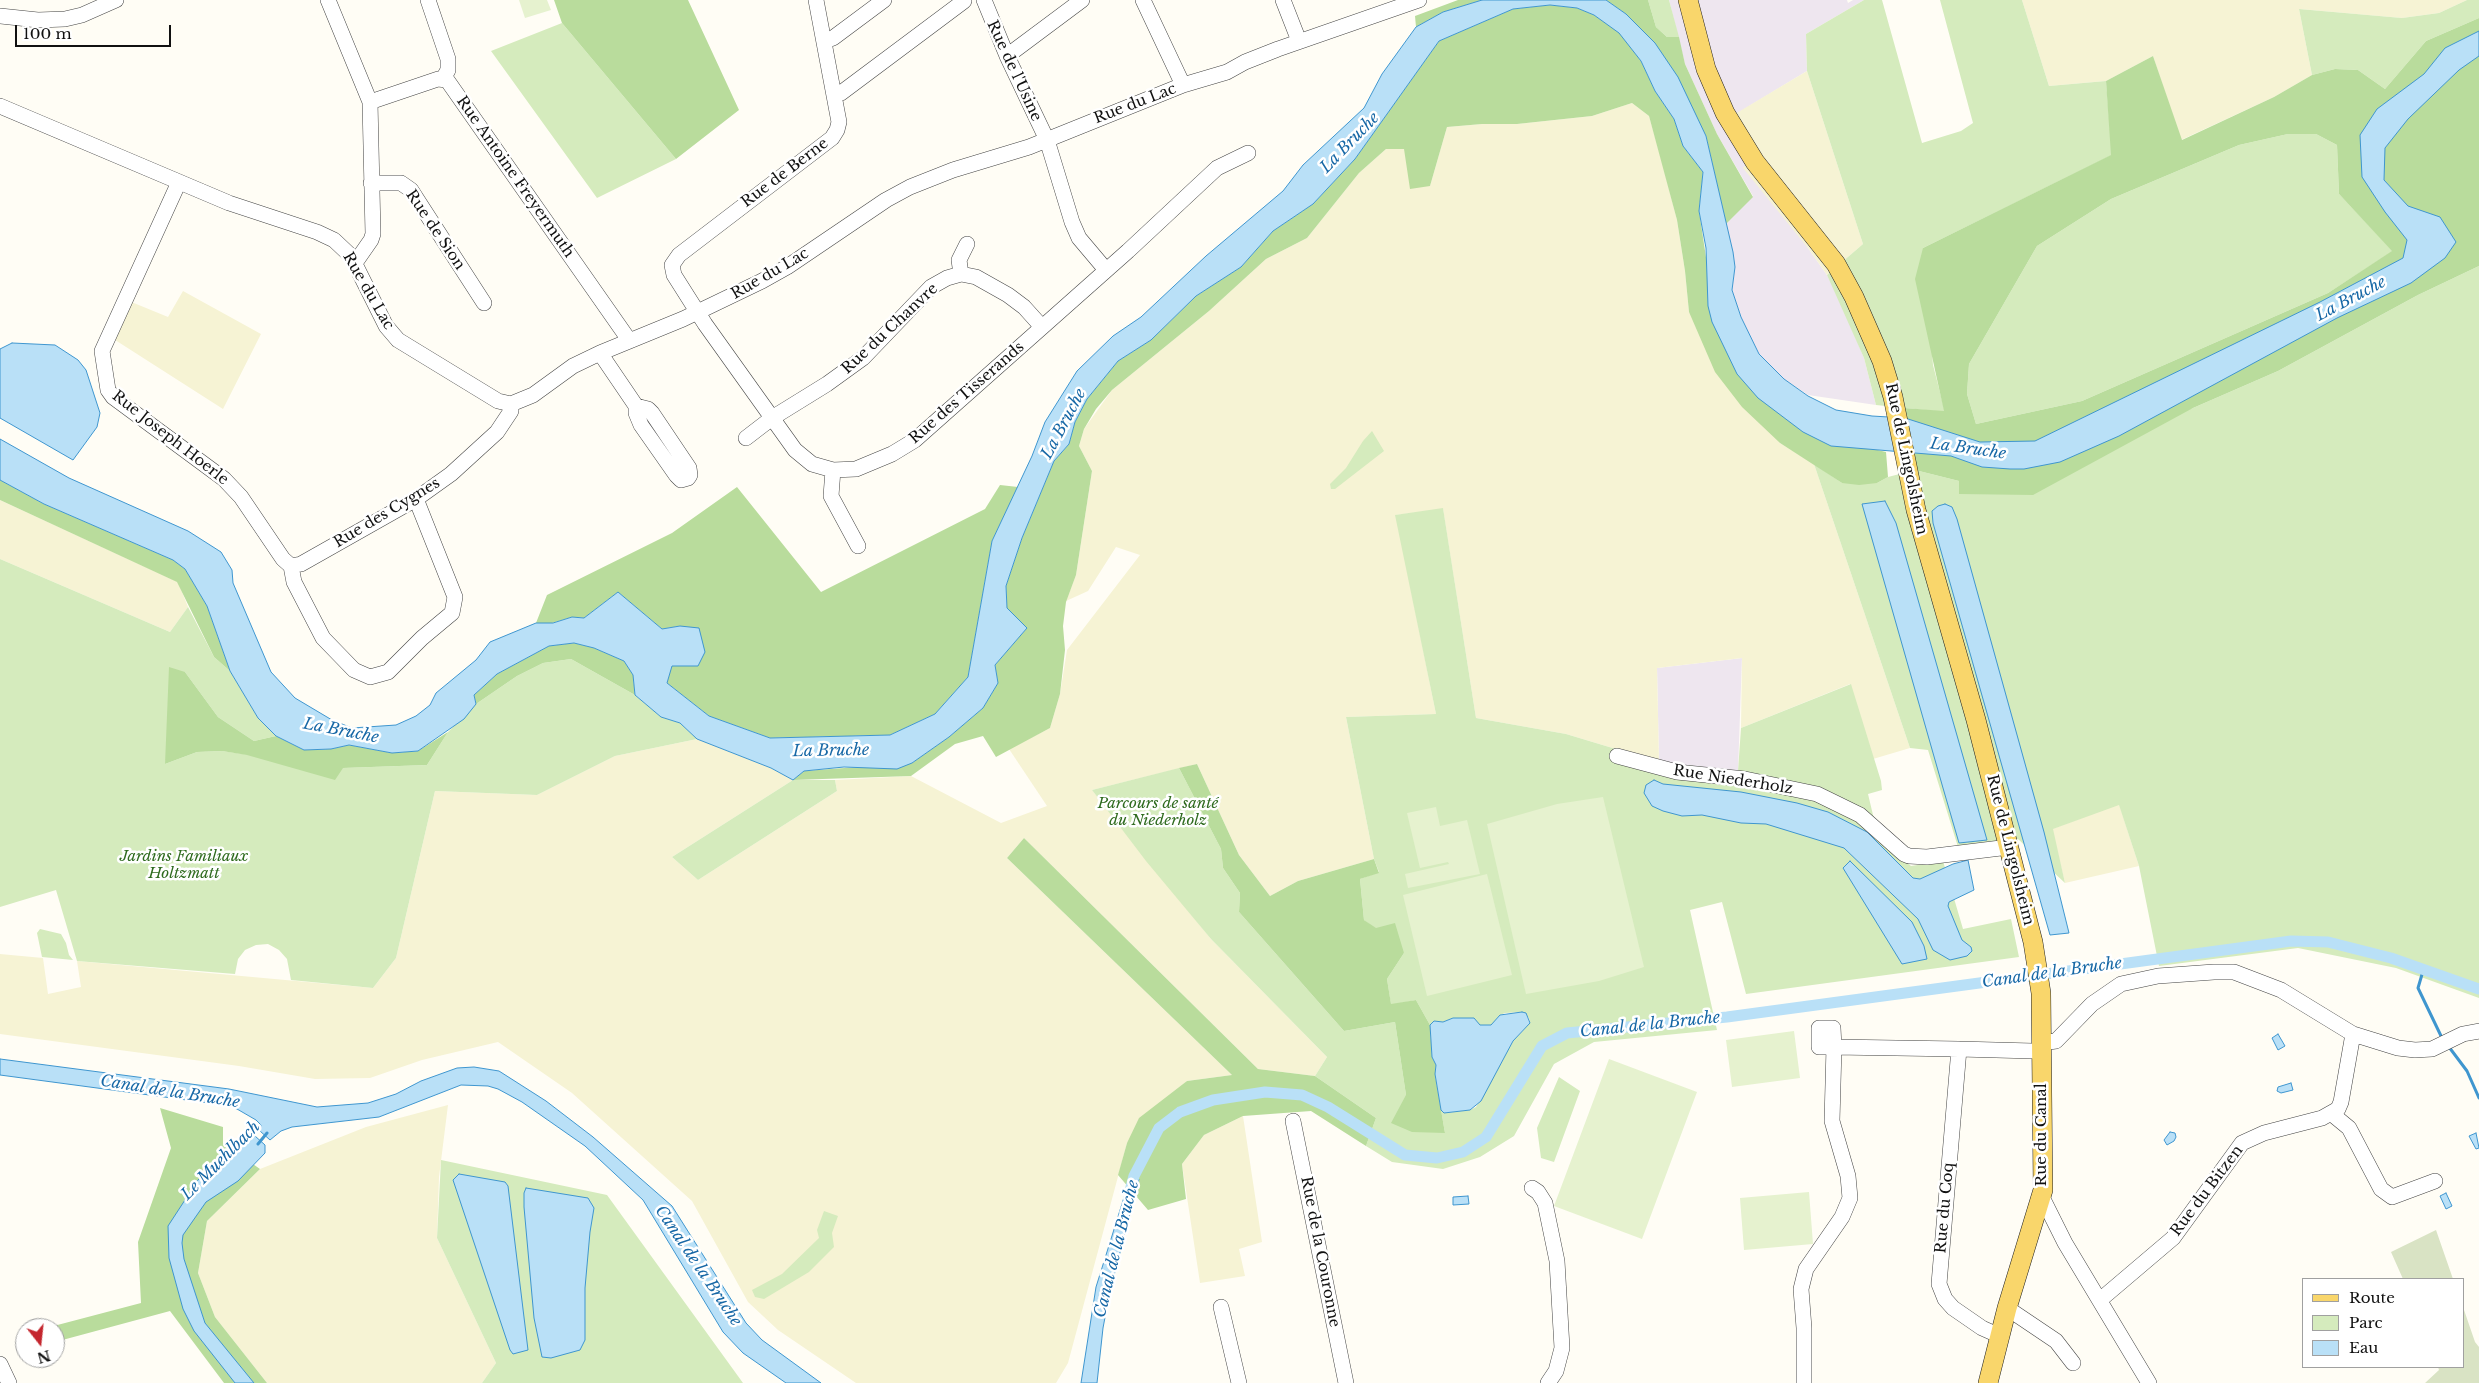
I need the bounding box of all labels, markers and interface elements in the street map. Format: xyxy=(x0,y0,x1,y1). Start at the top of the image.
scale bar xyxy=(18,15,174,47)
street label: Rue de l'Usine xyxy=(983,18,1045,124)
text: 100 m xyxy=(23,24,72,43)
street label: Rue du Lac xyxy=(1091,80,1179,128)
street label: Rue Antoine Freyermuth xyxy=(452,93,578,261)
water label: La Bruche xyxy=(1317,109,1383,177)
street label: Rue de Berne xyxy=(738,135,832,211)
street label: Rue de Sion xyxy=(402,187,468,273)
street label: Rue du Lac xyxy=(728,245,812,303)
street label: Rue du Lac xyxy=(339,249,397,333)
water label: La Bruche xyxy=(2313,273,2389,325)
street label: Rue du Chanvre xyxy=(838,280,942,378)
street label: Rue des Tisserands xyxy=(906,338,1028,448)
street label: Rue de Lingolsheim xyxy=(1881,381,1931,537)
water label: La Bruche xyxy=(1038,386,1090,462)
street label: Rue Joseph Hoerle xyxy=(108,387,232,489)
water label: La Bruche xyxy=(1929,434,2007,464)
street label: Rue des Cygnes xyxy=(331,474,443,552)
water label: La Bruche xyxy=(302,714,380,748)
water label: La Bruche xyxy=(793,741,869,761)
street label: Rue Niederholz xyxy=(1672,762,1794,798)
street label: Rue de Lingolsheim xyxy=(1983,773,2037,927)
park label: Parcours de santé du Niederholz xyxy=(1098,795,1218,830)
park label: Jardins Familiaux Holtzmatt xyxy=(120,848,248,883)
water label: Canal de la Bruche xyxy=(1981,954,2123,992)
water label: Canal de la Bruche xyxy=(1579,1008,1721,1042)
water label: Canal de la Bruche xyxy=(99,1071,241,1113)
street label: Rue du Canal xyxy=(2033,1083,2051,1187)
water label: Le Muehlbach xyxy=(178,1118,264,1204)
street label: Rue du Bitzen xyxy=(2167,1142,2247,1240)
street label: Rue du Coq xyxy=(1932,1162,1958,1254)
street label: Rue de la Couronne xyxy=(1297,1175,1343,1329)
water label: Canal de la Bruche xyxy=(1091,1178,1143,1320)
water label: Canal de la Bruche xyxy=(651,1202,745,1330)
legend xyxy=(2302,1278,2464,1368)
text: Route xyxy=(2349,1288,2395,1307)
text: Parc xyxy=(2349,1313,2382,1332)
north arrow xyxy=(15,1318,65,1368)
text: Eau xyxy=(2349,1338,2378,1357)
text: N xyxy=(35,1346,53,1367)

